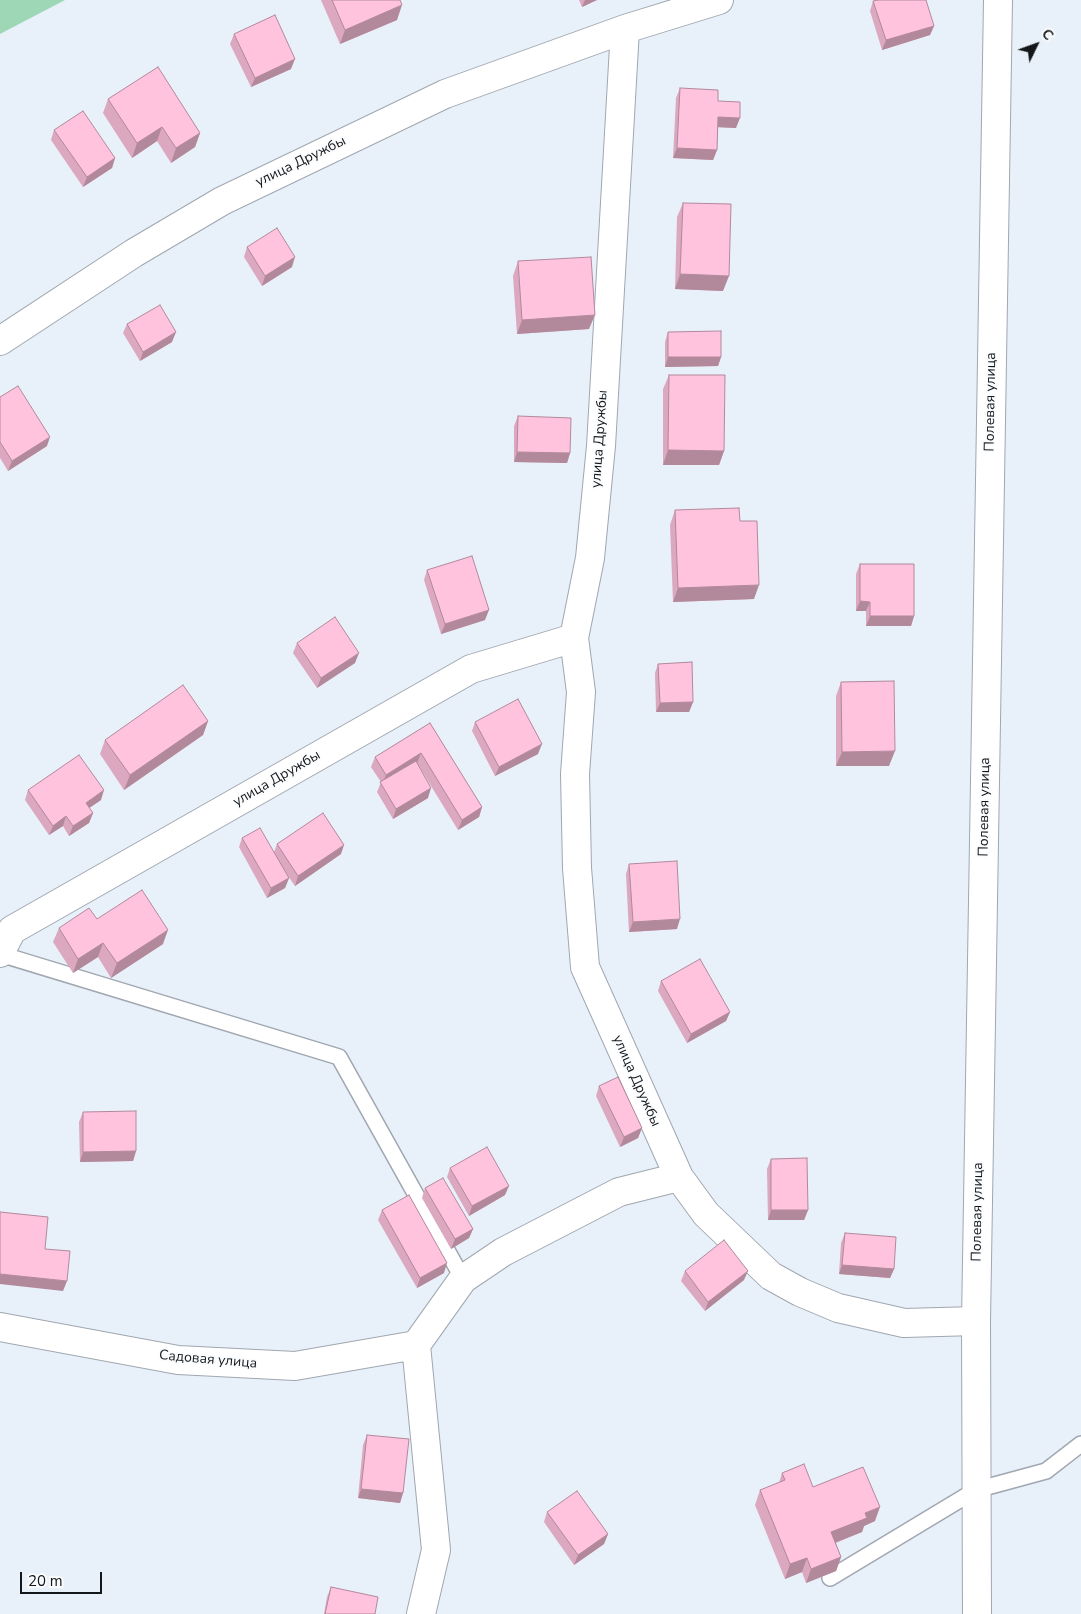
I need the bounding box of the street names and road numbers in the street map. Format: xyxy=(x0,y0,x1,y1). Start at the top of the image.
street label: улица Дружбы xyxy=(253,133,349,191)
street label: Полевая улица xyxy=(982,352,1000,452)
street label: улица Дружбы xyxy=(588,389,612,489)
street label: улица Дружбы xyxy=(230,747,324,811)
street label: Полевая улица xyxy=(976,757,994,857)
street label: улица Дружбы xyxy=(608,1033,664,1129)
street label: Полевая улица xyxy=(969,1162,987,1262)
street label: Садовая улица xyxy=(158,1347,258,1373)

